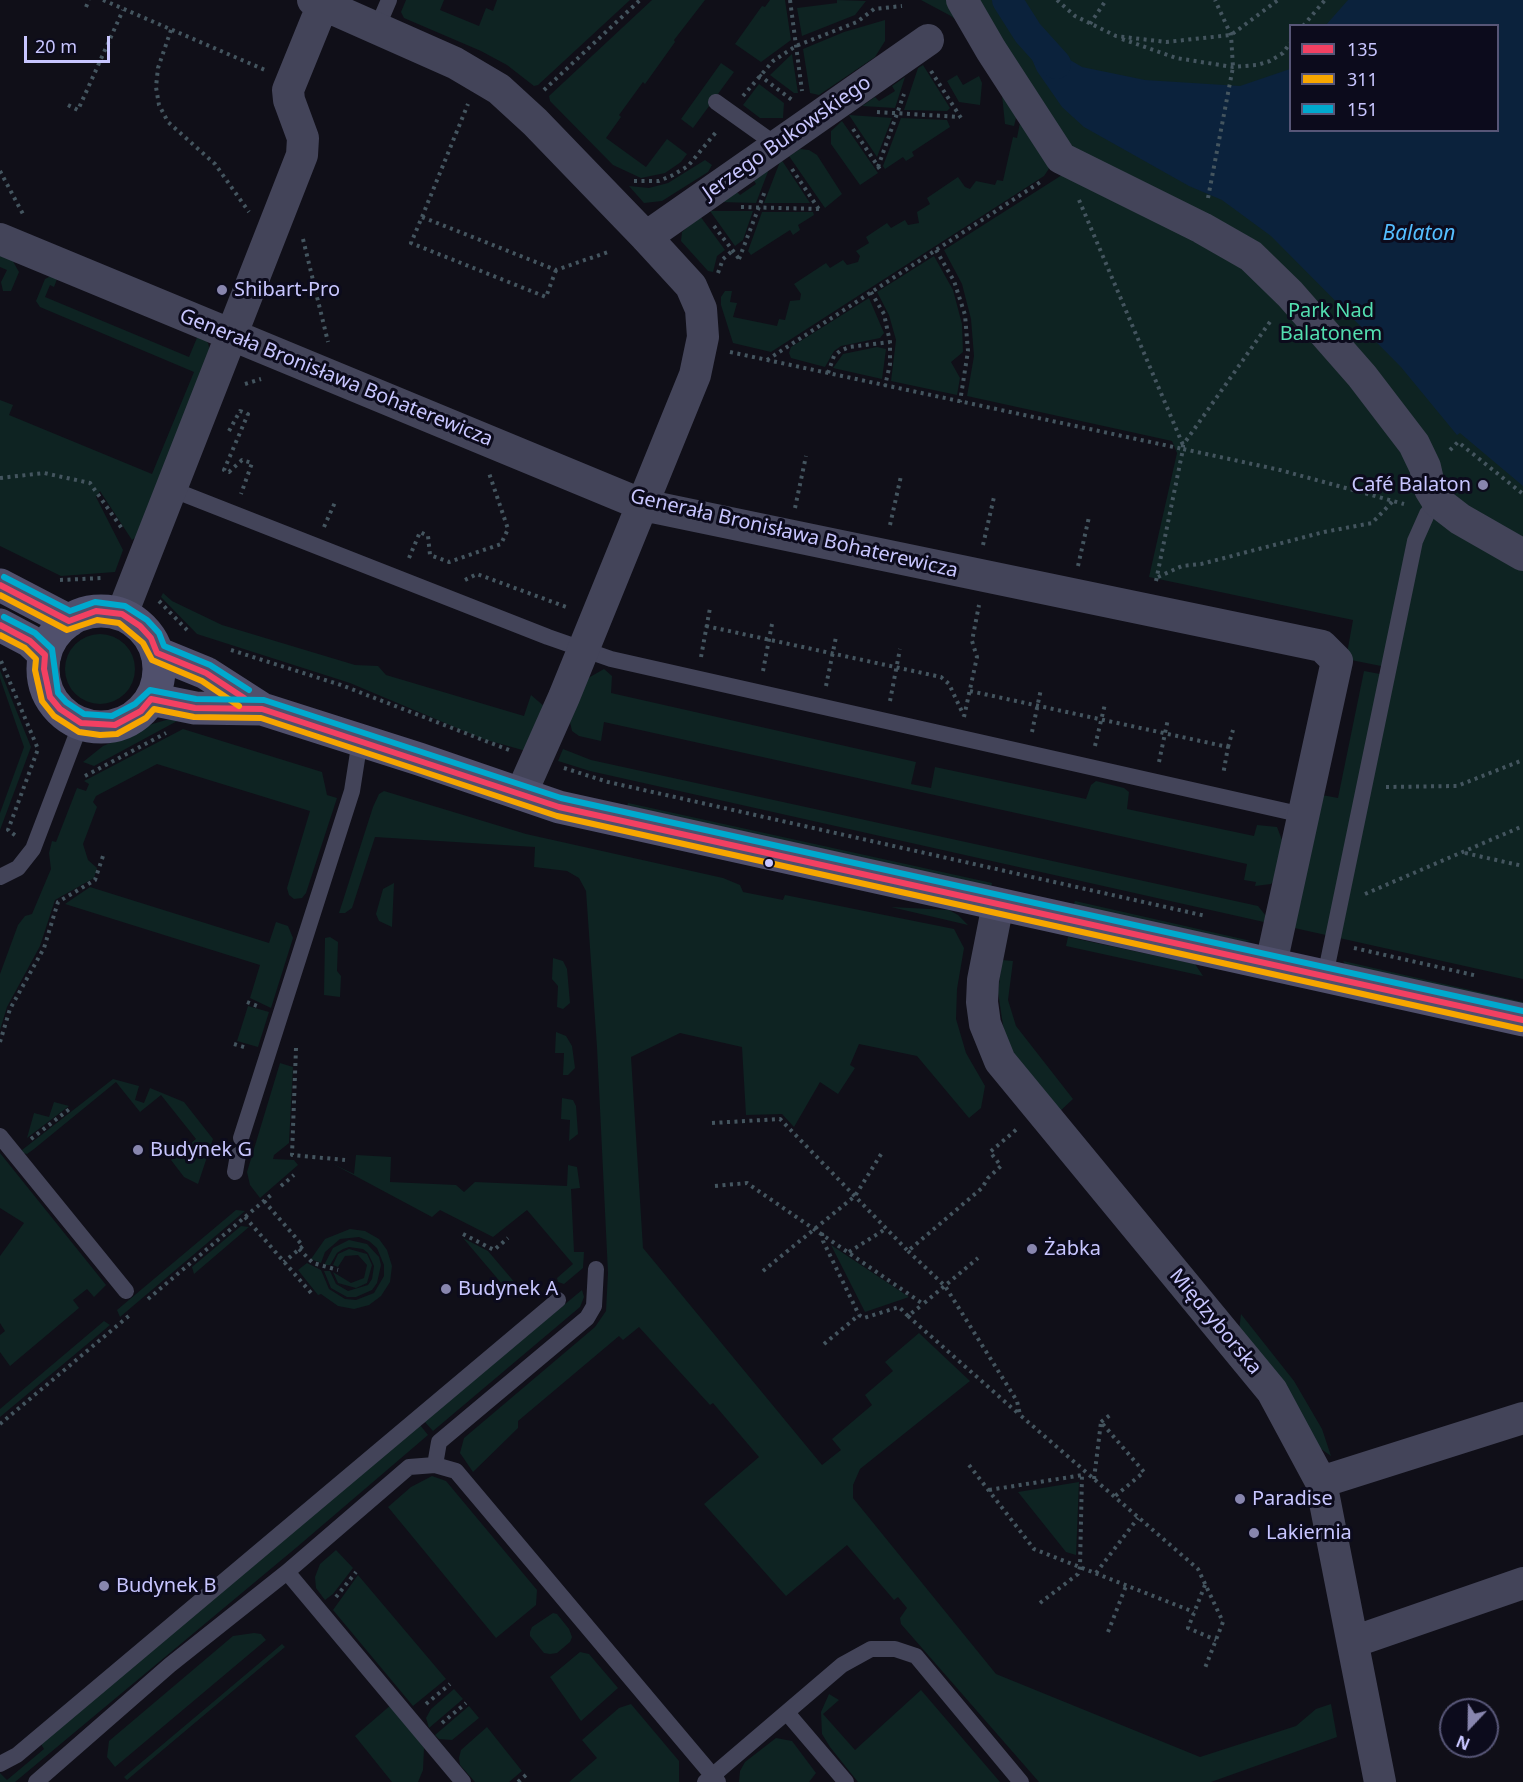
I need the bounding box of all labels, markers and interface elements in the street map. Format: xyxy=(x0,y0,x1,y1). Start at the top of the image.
scale bar xyxy=(27,24,112,62)
legend xyxy=(1289,24,1499,132)
text: 20 m xyxy=(35,34,77,58)
text: 135 xyxy=(1347,37,1378,61)
text: 311 xyxy=(1347,67,1378,91)
street label: Jerzego Bukowskiego xyxy=(698,71,876,205)
text: 151 xyxy=(1347,97,1378,121)
water label: Balaton xyxy=(1383,221,1455,247)
place label: Shibart-Pro xyxy=(234,278,340,302)
marker: Shibart-Pro xyxy=(215,283,229,297)
park label: Park Nad Balatonem xyxy=(1280,299,1382,346)
street label: Generała Bronisława Bohaterewicza xyxy=(176,304,496,452)
place label: Café Balaton xyxy=(1352,473,1471,497)
marker: Café Balaton xyxy=(1476,478,1490,492)
street label: Generała Bronisława Bohaterewicza xyxy=(628,485,960,583)
unlabelled marker xyxy=(763,857,775,869)
place label: Budynek G xyxy=(150,1138,252,1162)
marker: Budynek G xyxy=(131,1143,145,1157)
place label: Żabka xyxy=(1044,1237,1101,1261)
marker: Żabka xyxy=(1025,1242,1039,1256)
street label: Międzyborska xyxy=(1164,1264,1266,1380)
place label: Budynek A xyxy=(458,1277,558,1301)
marker: Budynek A xyxy=(439,1282,453,1296)
place label: Paradise xyxy=(1252,1487,1333,1511)
marker: Paradise xyxy=(1233,1492,1247,1506)
place label: Lakiernia xyxy=(1266,1521,1352,1545)
marker: Lakiernia xyxy=(1247,1526,1261,1540)
place label: Budynek B xyxy=(116,1574,216,1598)
marker: Budynek B xyxy=(97,1579,111,1593)
north arrow xyxy=(1439,1698,1499,1758)
text: N xyxy=(1453,1730,1473,1755)

